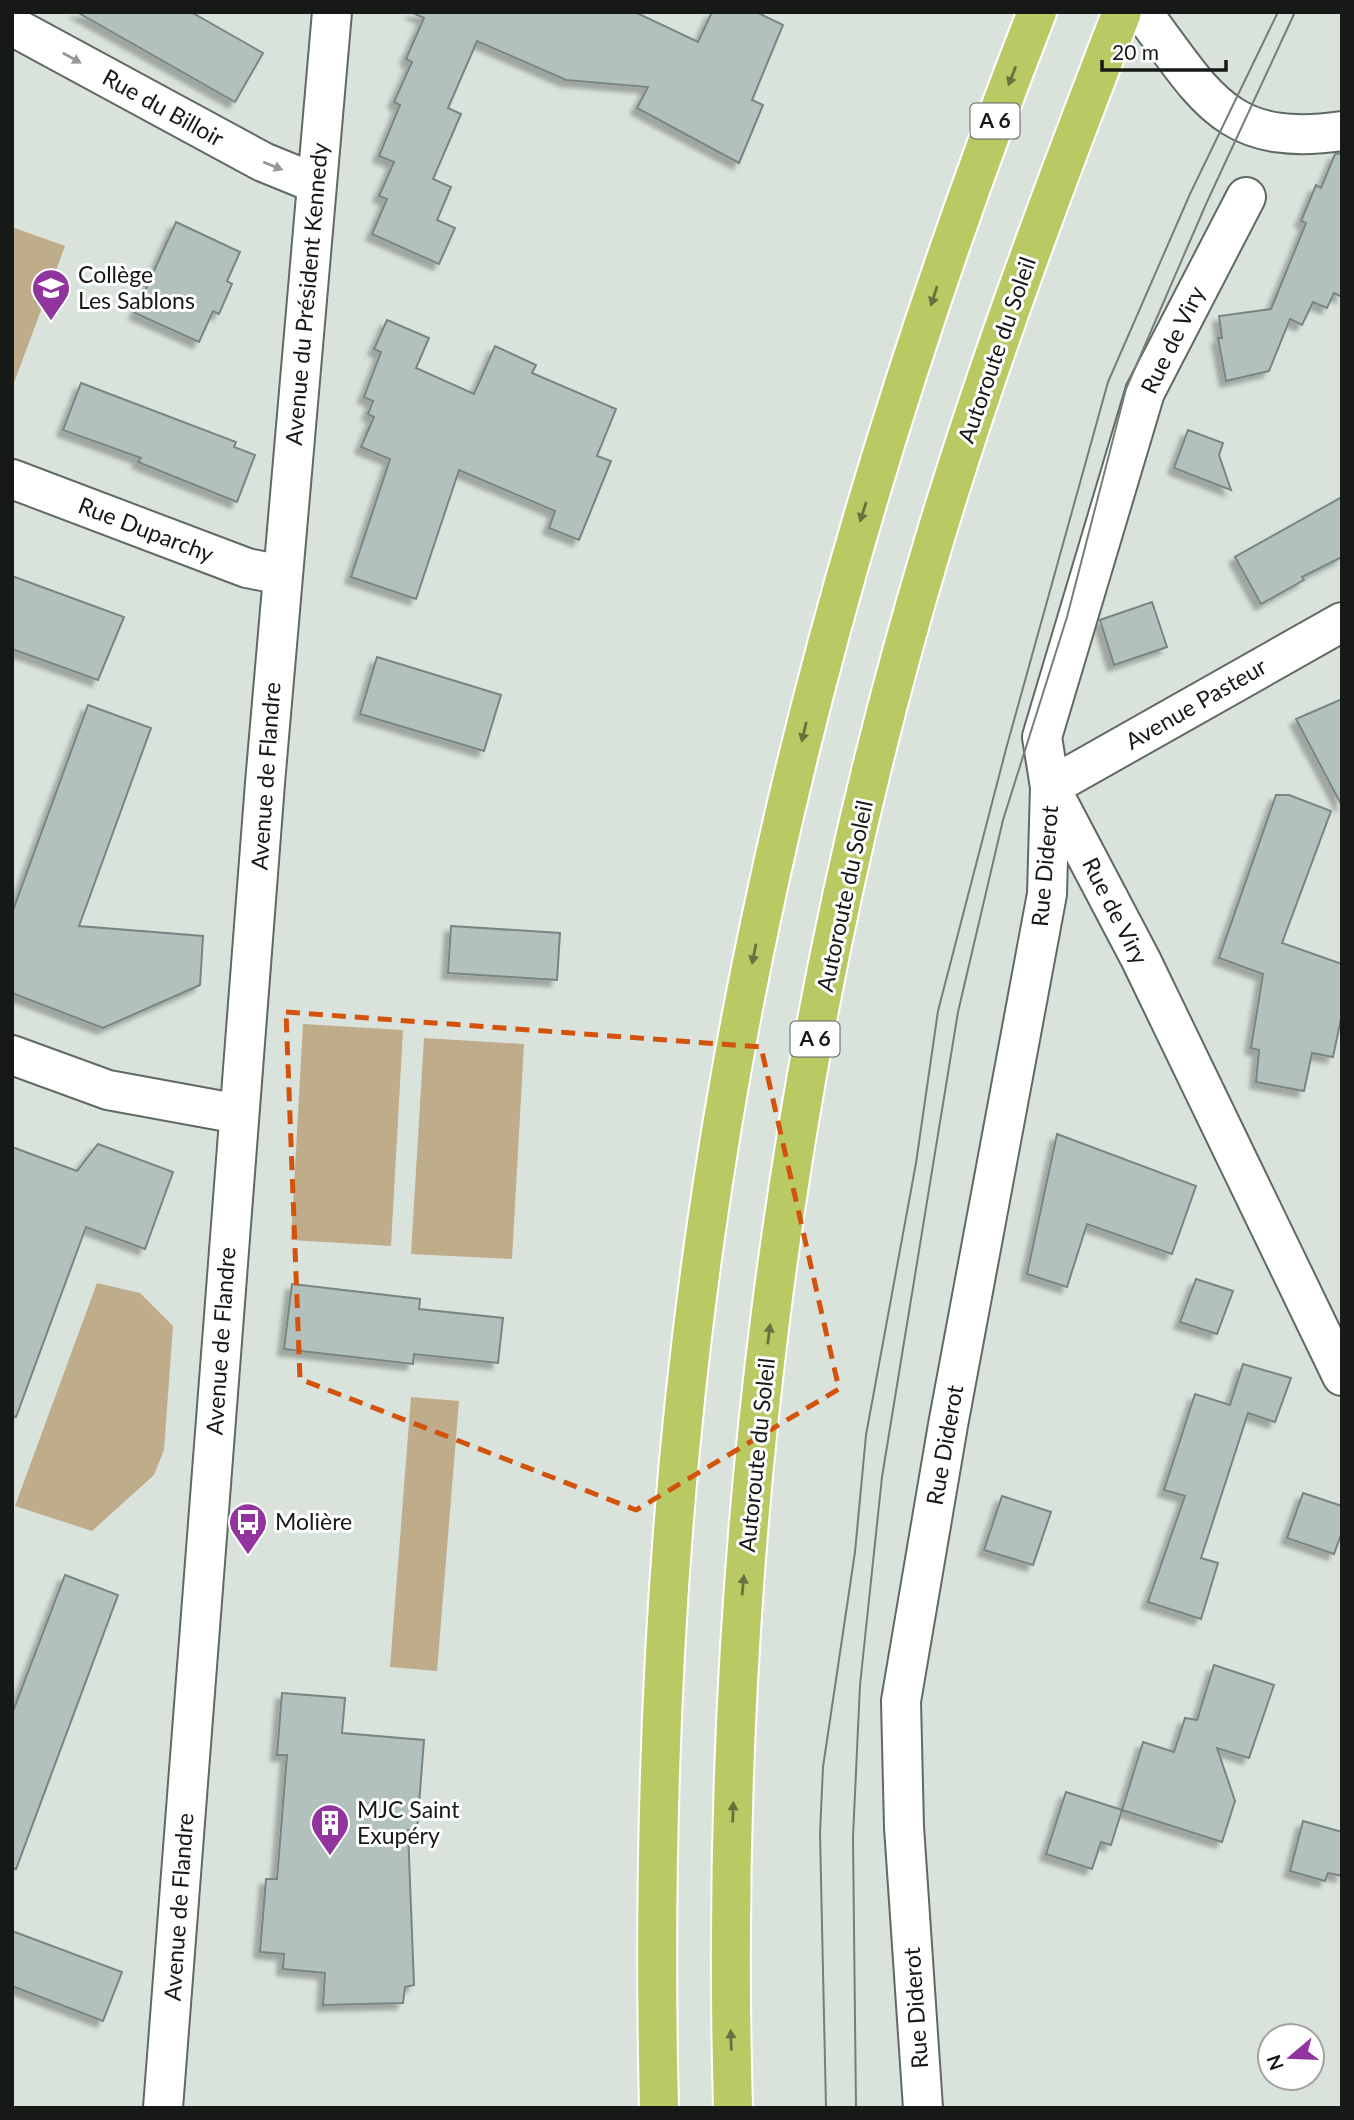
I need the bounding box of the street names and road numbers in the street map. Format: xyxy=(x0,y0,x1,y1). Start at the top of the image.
street label: Rue du Billoir xyxy=(98,62,230,152)
road number: A 6 xyxy=(970,104,1020,138)
street label: Avenue du Président Kennedy xyxy=(279,141,333,446)
street label: Autoroute du Soleil xyxy=(951,253,1041,446)
street label: Rue de Viry xyxy=(1134,281,1210,398)
street label: Rue Duparchy xyxy=(75,490,218,568)
street label: Avenue Pasteur xyxy=(1120,651,1272,755)
street label: Avenue de Flandre xyxy=(244,681,286,871)
street label: Autoroute du Soleil xyxy=(810,798,878,994)
street label: Rue Diderot xyxy=(1025,803,1063,928)
street label: Rue de Viry xyxy=(1077,852,1155,969)
road number: A 6 xyxy=(790,1021,840,1056)
street label: Avenue de Flandre xyxy=(199,1246,241,1436)
street label: Autoroute du Soleil xyxy=(732,1357,780,1553)
street label: Rue Diderot xyxy=(920,1382,968,1507)
street label: Avenue de Flandre xyxy=(157,1812,199,2002)
street label: Rue Diderot xyxy=(897,1946,933,2070)

